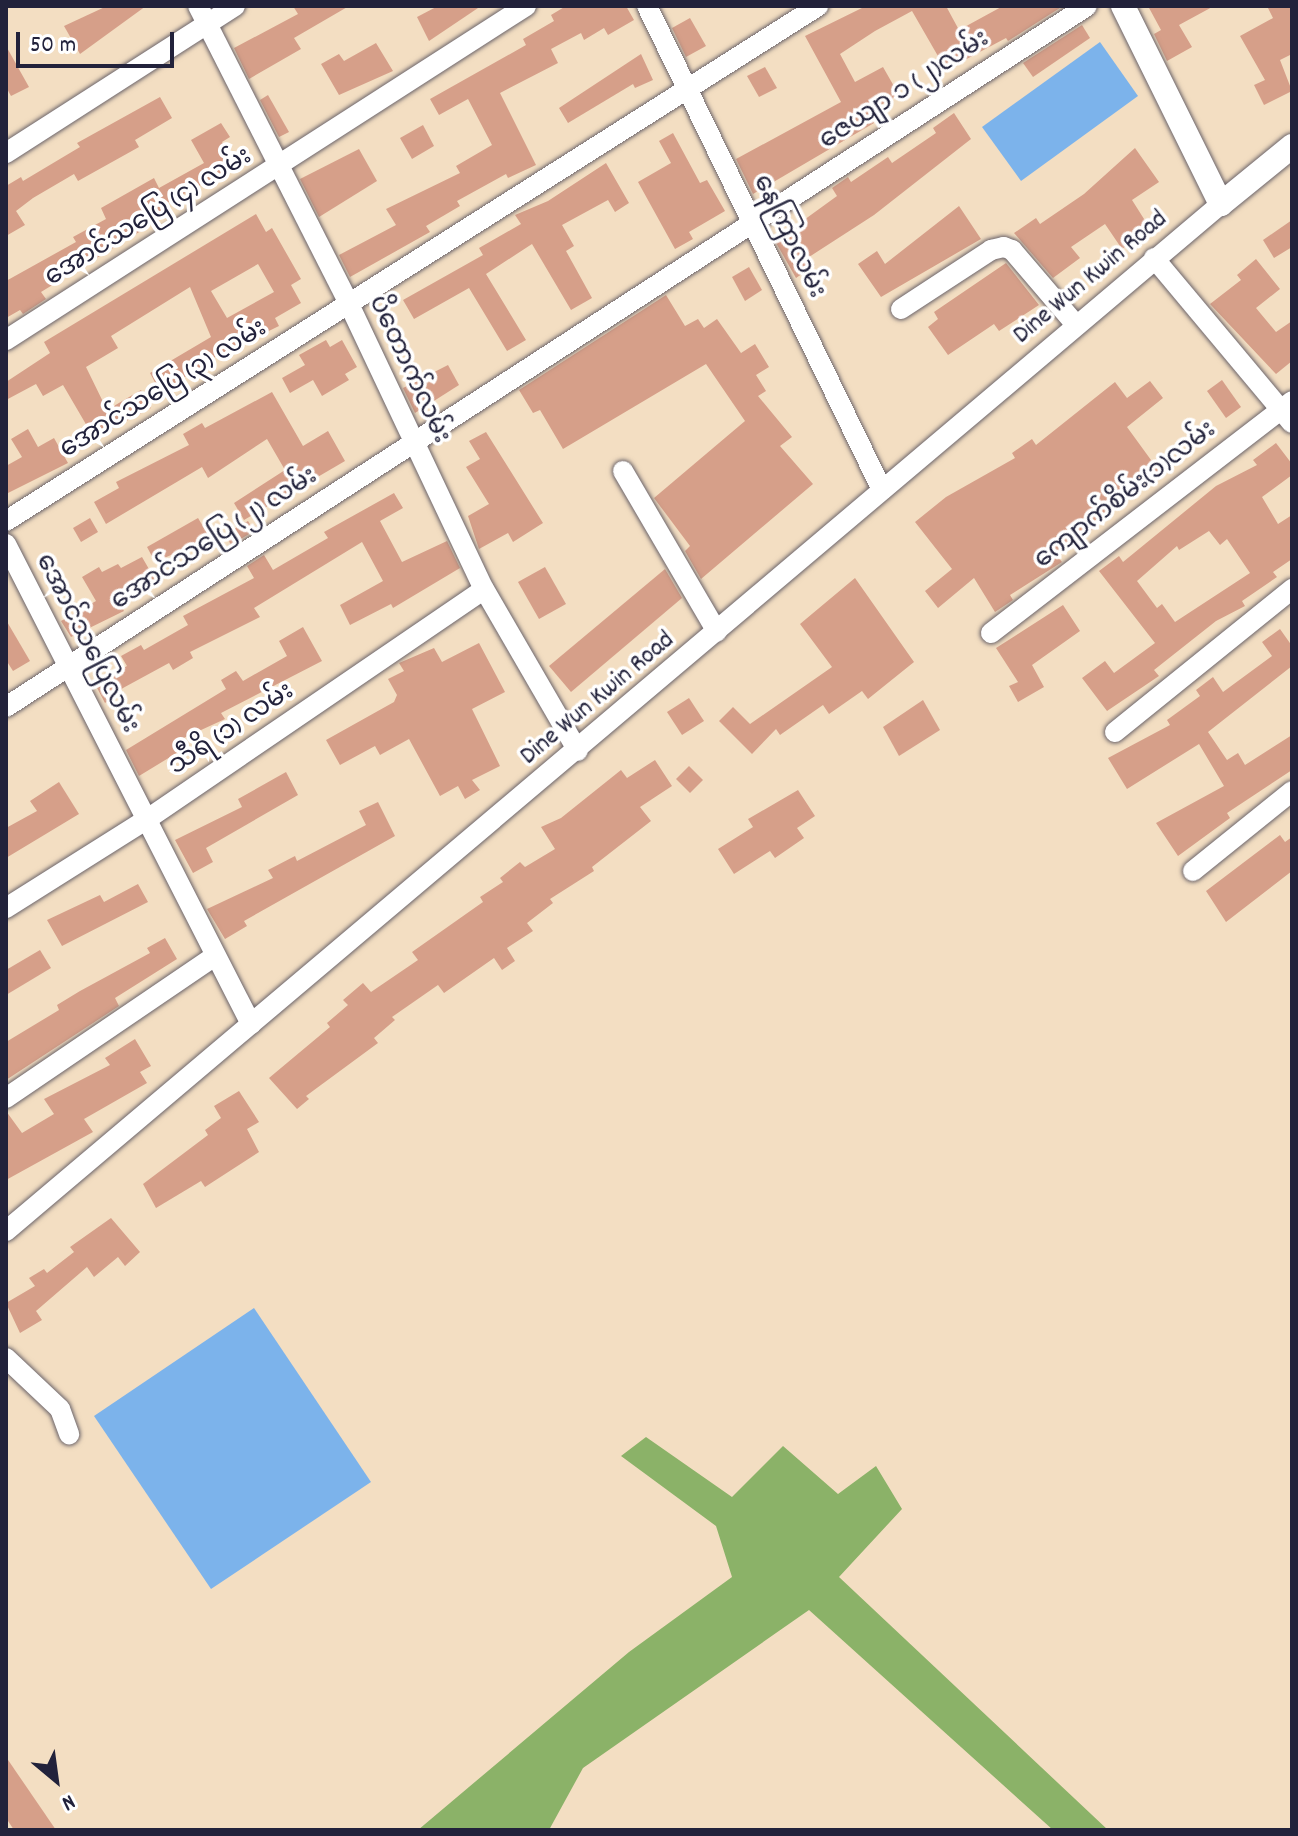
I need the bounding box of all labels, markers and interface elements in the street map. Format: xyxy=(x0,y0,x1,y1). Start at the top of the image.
scale bar xyxy=(20,16,178,66)
street label: ဇေယျာ ၁ (၂)လမ်း xyxy=(814,25,996,157)
text: 50 m xyxy=(30,29,76,63)
street label: အောင်သပြေ (၄) လမ်း xyxy=(40,142,258,294)
street label: နေကြာလမ်း xyxy=(745,170,831,304)
street label: Dine Wun Kwin Road xyxy=(1008,204,1174,352)
street label: ပိတောက်လမ်း xyxy=(360,291,456,449)
street label: အောင်သပြေ (၃) လမ်း xyxy=(55,314,273,466)
street label: ကျောက်စိမ်း(၁)လမ်း xyxy=(1029,415,1223,577)
street label: အောင်သပြေ (၂) လမ်း xyxy=(106,462,324,618)
street label: အောင်သပြေလမ်း xyxy=(27,549,145,739)
street label: Dine Wun Kwin Road xyxy=(515,625,681,773)
street label: သီရိ (၁) လမ်း xyxy=(164,677,300,783)
north arrow xyxy=(16,1740,96,1820)
text: N xyxy=(56,1785,80,1818)

